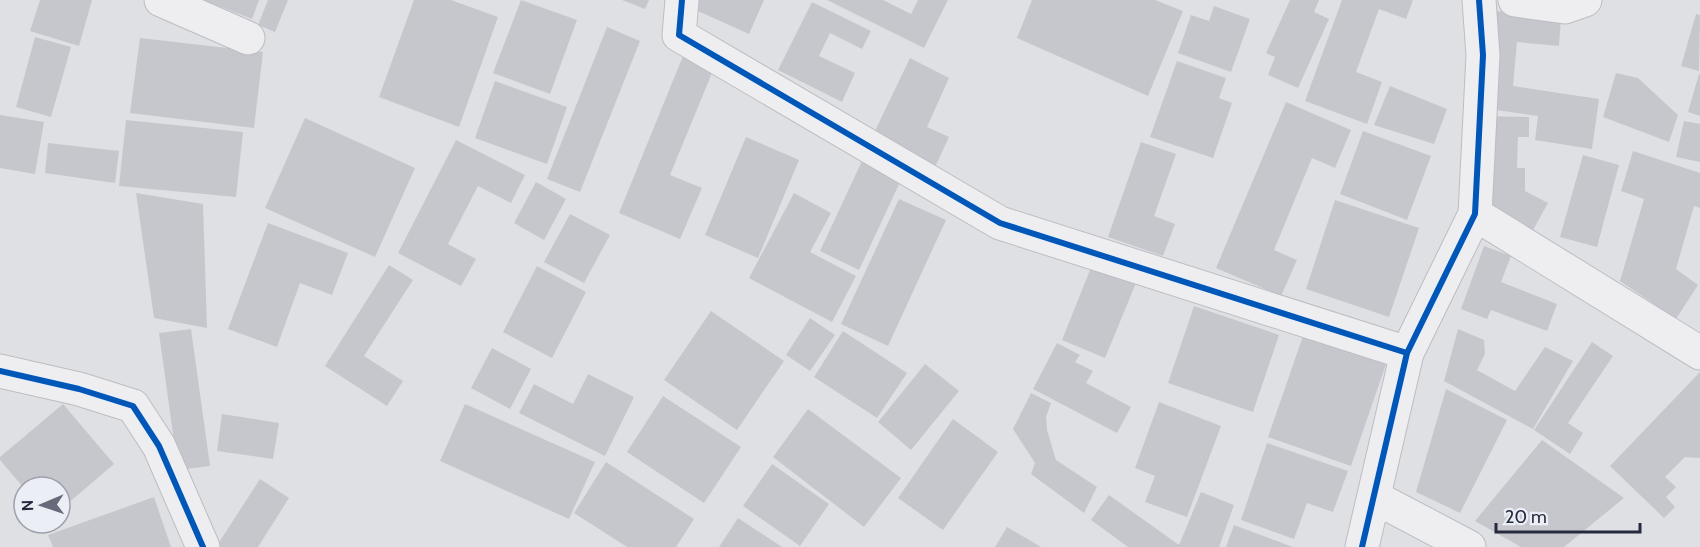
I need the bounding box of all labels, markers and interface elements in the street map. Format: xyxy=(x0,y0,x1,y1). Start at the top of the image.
north arrow xyxy=(12,475,72,535)
scale bar xyxy=(1496,496,1640,534)
text: N xyxy=(18,500,37,511)
text: 20 m xyxy=(1505,506,1547,528)

